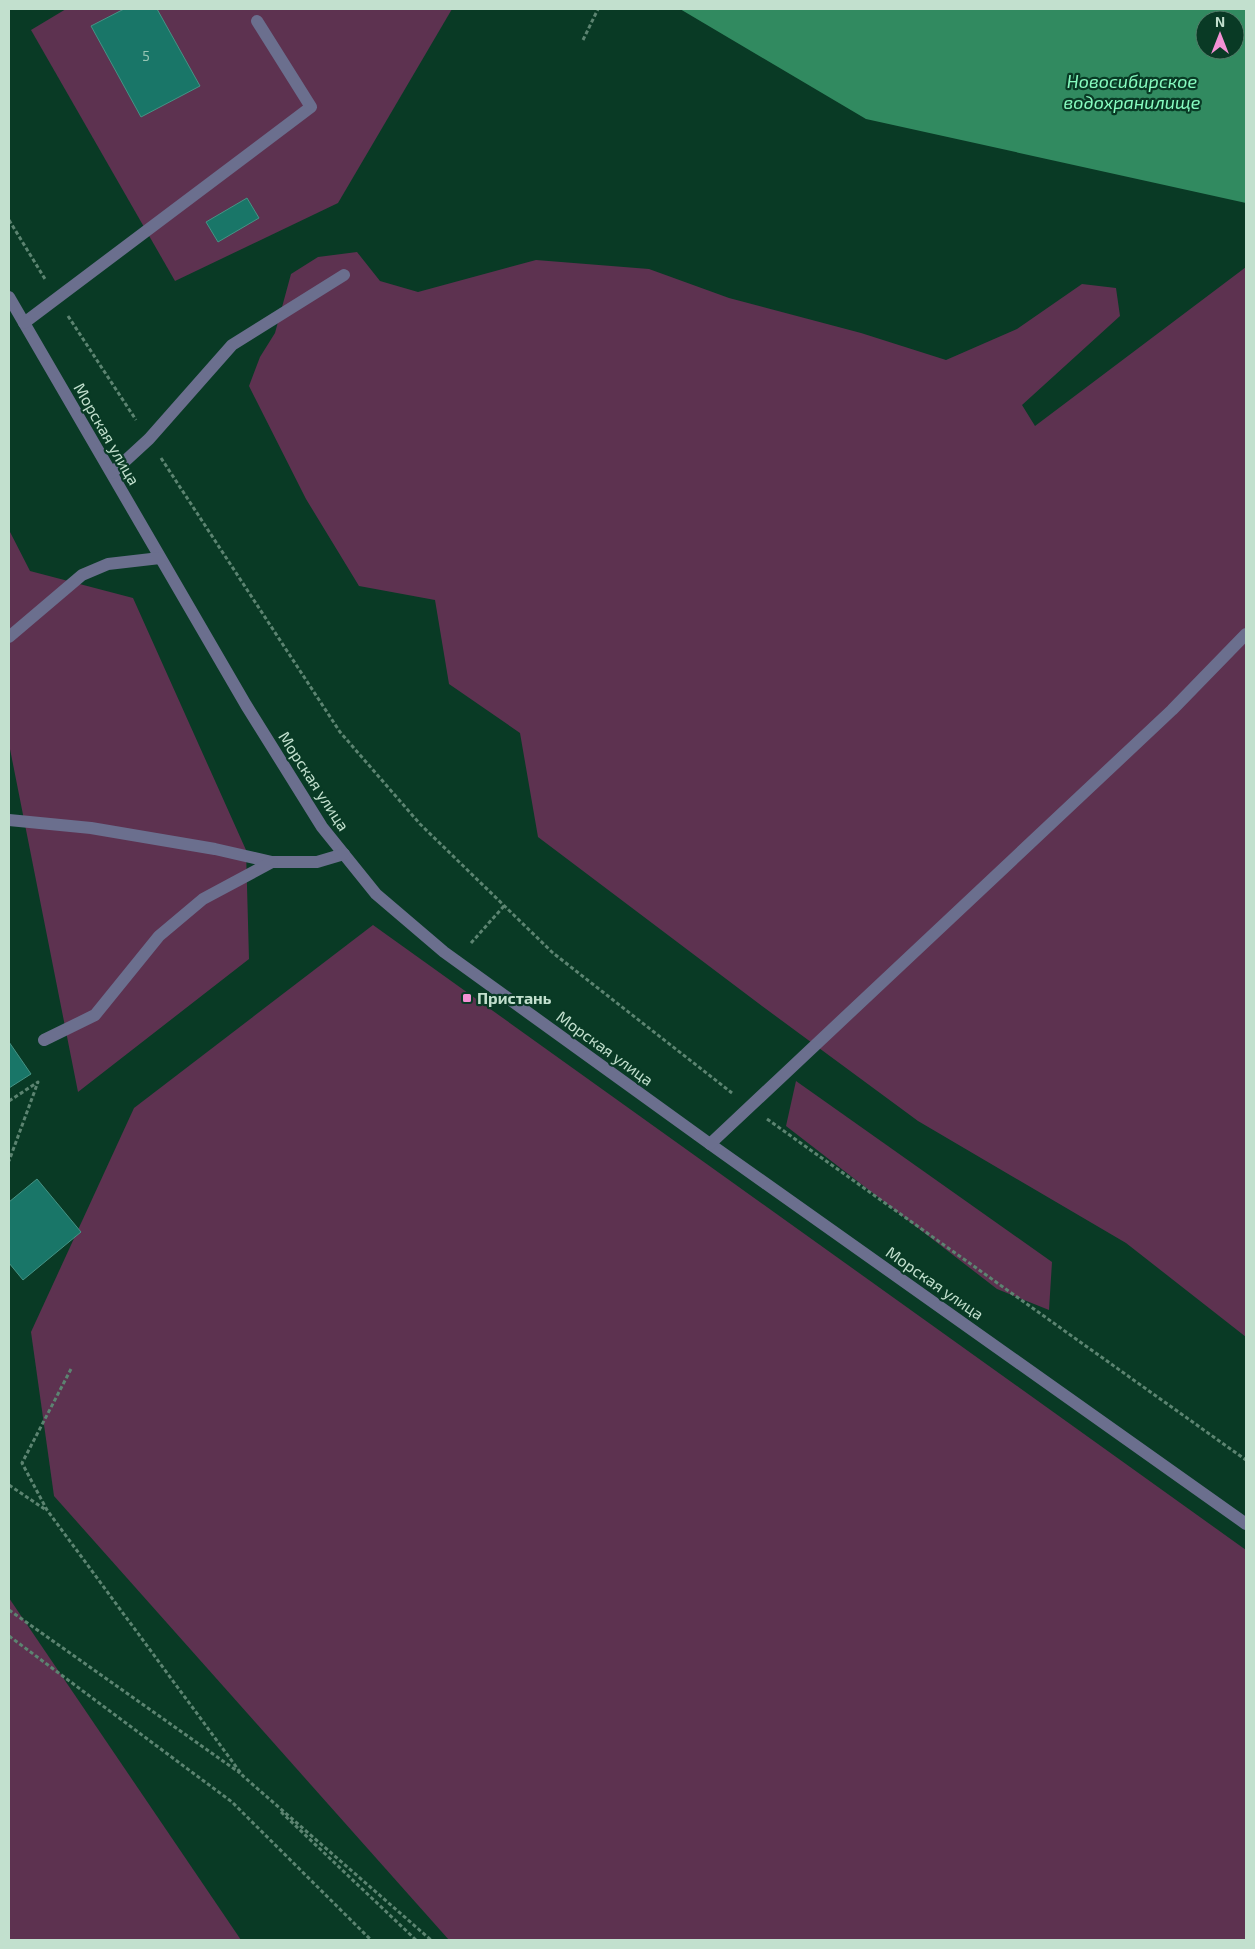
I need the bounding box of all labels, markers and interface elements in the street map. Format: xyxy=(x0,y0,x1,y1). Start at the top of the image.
north arrow xyxy=(1195,10,1245,60)
text: N xyxy=(1215,13,1225,30)
house number: 5 xyxy=(142,47,150,64)
water label: Новосибирское водохранилище xyxy=(1064,70,1201,113)
street label: Морская улица xyxy=(70,379,144,489)
street label: Морская улица xyxy=(274,727,354,835)
place label: Пристань xyxy=(477,988,552,1007)
marker: Пристань xyxy=(461,992,473,1004)
street label: Морская улица xyxy=(553,1006,657,1090)
street label: Морская улица xyxy=(882,1242,988,1324)

